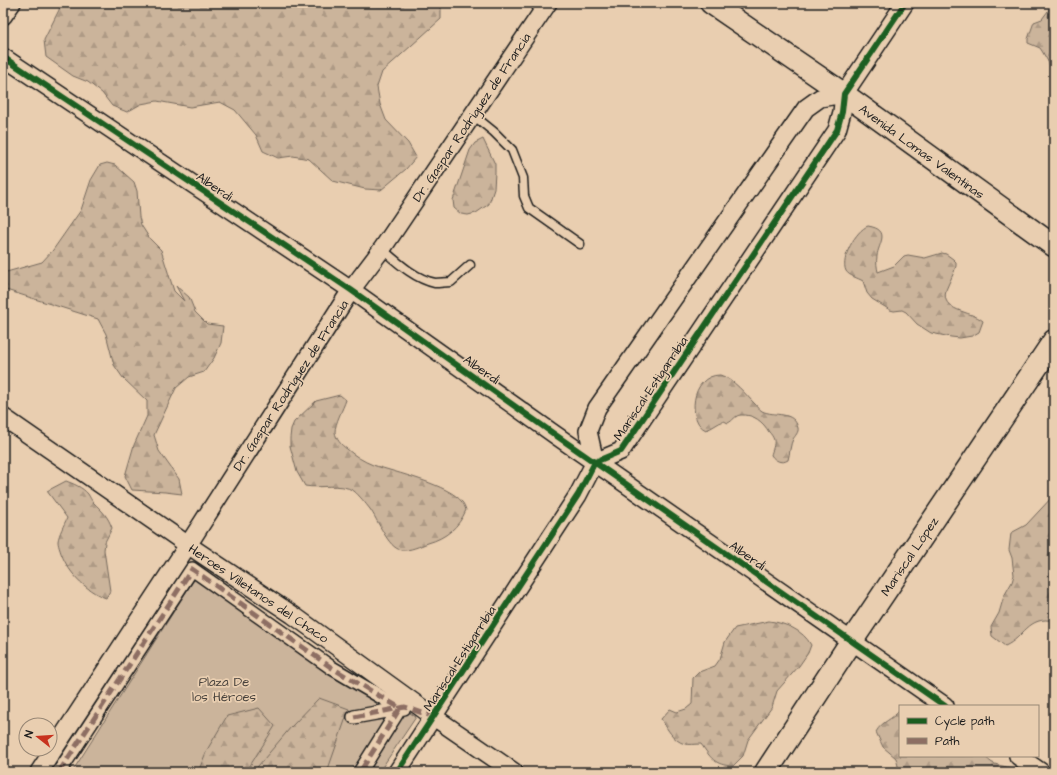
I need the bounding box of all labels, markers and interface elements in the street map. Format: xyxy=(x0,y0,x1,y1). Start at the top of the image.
street label: Dr. Gaspar Rodriguez de Francia xyxy=(408,29,536,206)
street label: Avenida Lomas Valentinas xyxy=(855,100,988,204)
street label: Alberdi xyxy=(193,168,236,206)
street label: Dr. Gaspar Rodriguez de Francia xyxy=(229,296,354,475)
street label: Mariscal Estigarribia xyxy=(609,333,693,445)
street label: Alberdi xyxy=(460,351,503,389)
street label: Mariscal López xyxy=(877,513,943,600)
street label: Alberdi xyxy=(726,537,769,575)
street label: Heroes Villetanos del Chaco xyxy=(185,540,333,648)
street label: Mariscal Estigarribia xyxy=(419,602,502,715)
park label: Plaza De los Héroes xyxy=(192,673,256,706)
legend xyxy=(899,705,1039,757)
text: Cycle path xyxy=(935,713,994,731)
north arrow xyxy=(18,717,58,757)
text: N xyxy=(21,729,37,740)
text: Path xyxy=(935,733,960,750)

